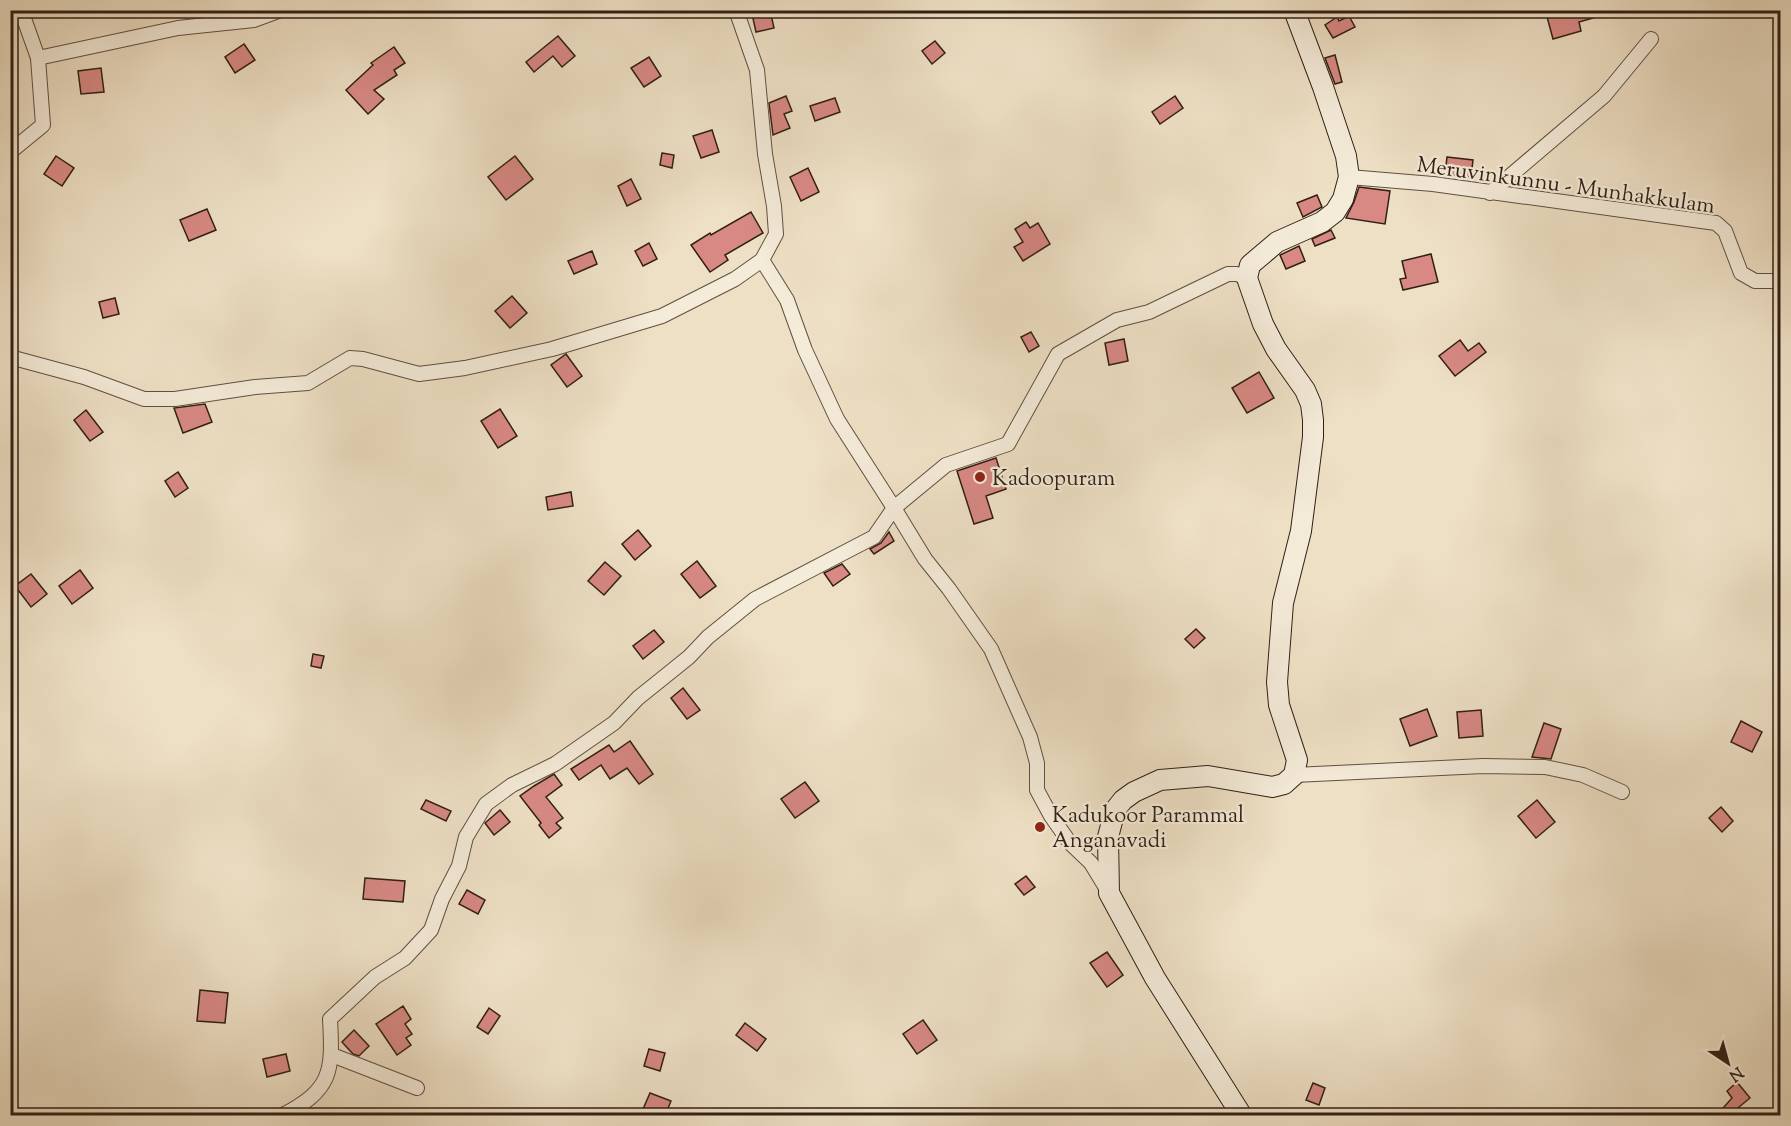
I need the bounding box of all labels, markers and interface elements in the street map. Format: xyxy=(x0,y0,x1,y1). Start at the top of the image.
street label: Meruvinkunnu - Munhakkulam xyxy=(1414,150,1717,224)
place label: Kadoopuram xyxy=(992,464,1115,496)
marker: Kadoopuram xyxy=(973,470,987,484)
place label: Kadukoor Parammal Anganavadi xyxy=(1052,801,1244,858)
marker: Kadukoor Parammal Anganavadi xyxy=(1033,820,1047,834)
north arrow xyxy=(1698,1033,1758,1093)
text: N xyxy=(1723,1060,1747,1086)

